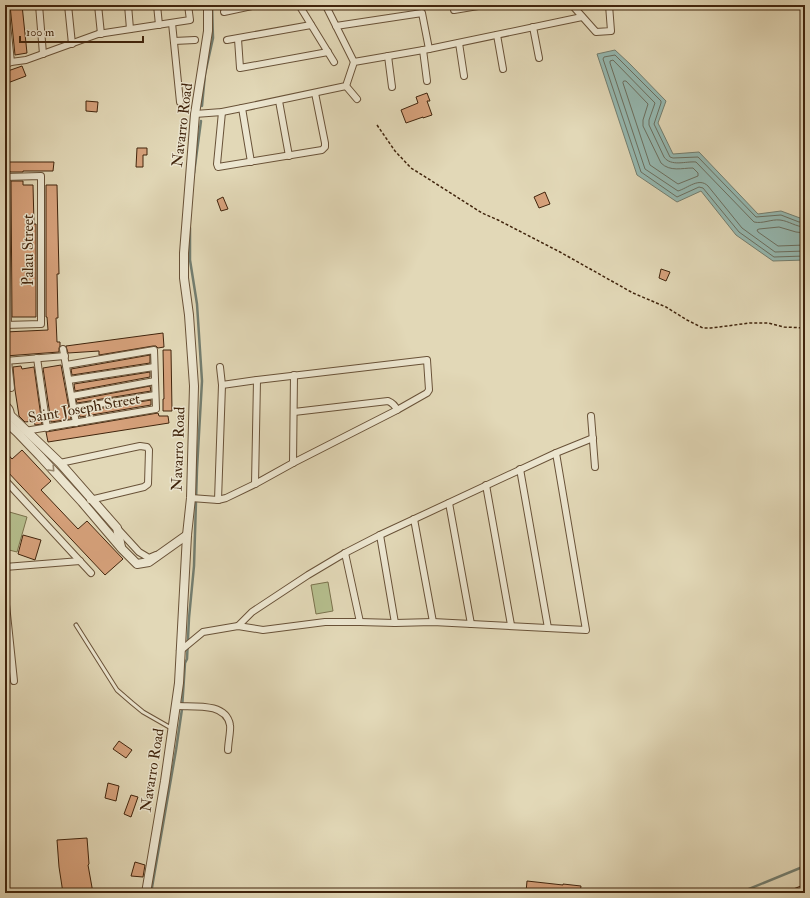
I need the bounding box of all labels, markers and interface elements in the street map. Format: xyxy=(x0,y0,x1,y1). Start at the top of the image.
scale bar xyxy=(20,18,143,44)
text: 100 m xyxy=(26,25,55,40)
street label: Navarro Road xyxy=(168,81,197,168)
street label: Palau Street xyxy=(19,214,38,286)
street label: Saint Joseph Street xyxy=(27,389,142,429)
street label: Navarro Road xyxy=(168,406,189,492)
one-way arrow xyxy=(47,464,54,472)
street label: Navarro Road xyxy=(137,726,169,813)

